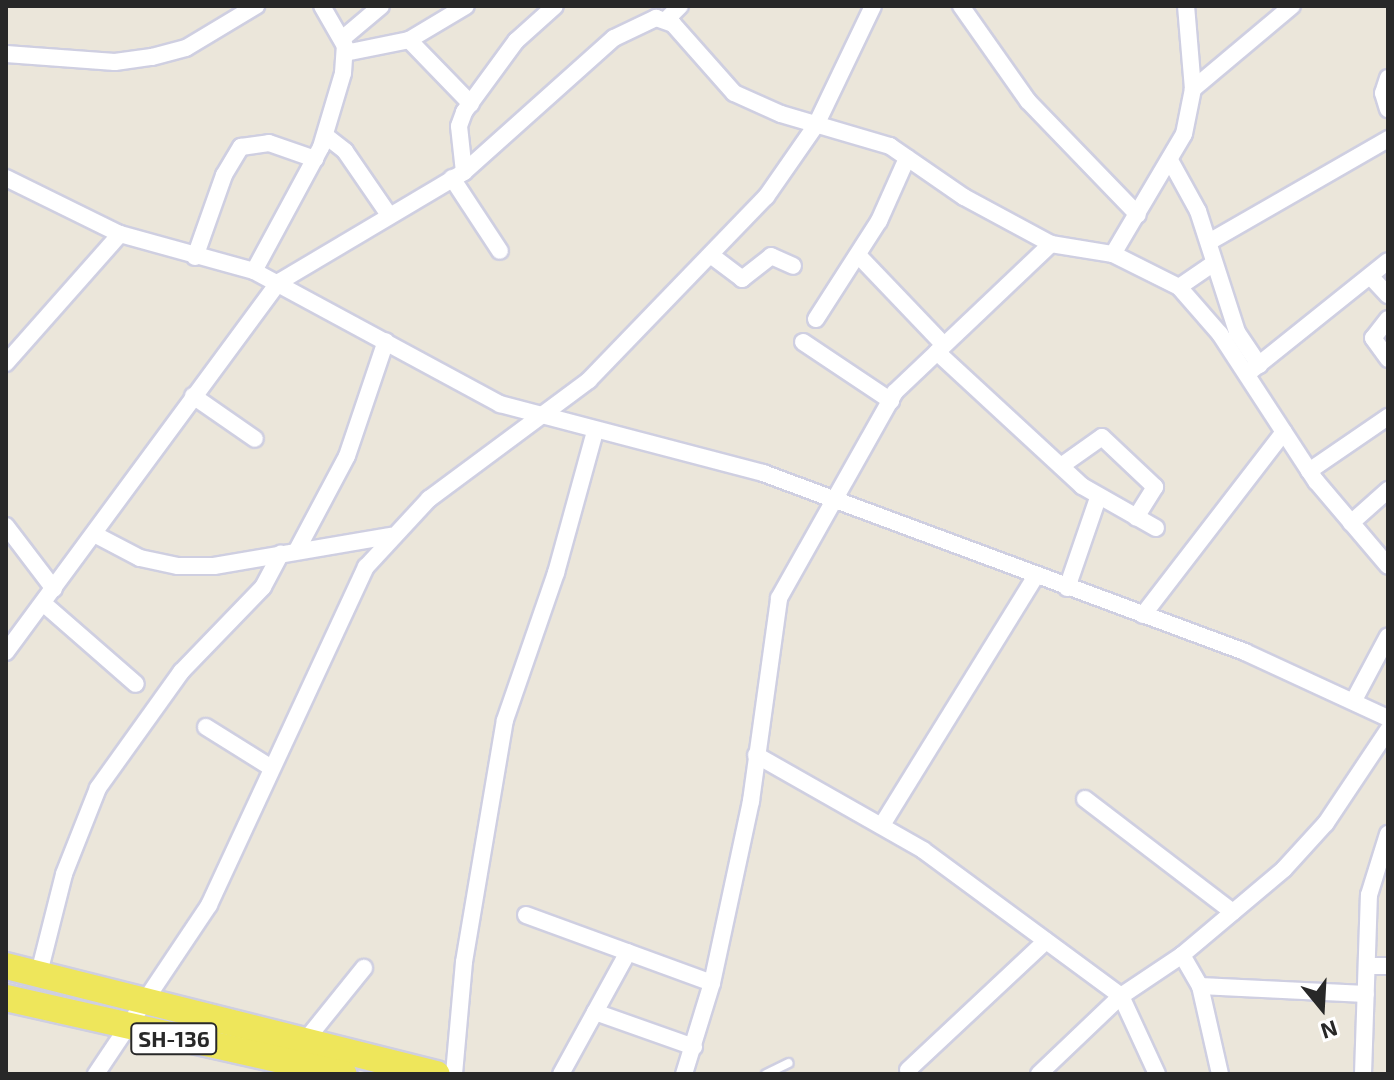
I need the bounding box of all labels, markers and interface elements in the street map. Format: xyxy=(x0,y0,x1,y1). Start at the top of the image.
north arrow xyxy=(1282,968,1362,1048)
text: N xyxy=(1318,1016,1341,1046)
road number: SH-136 xyxy=(130,1021,218,1057)

